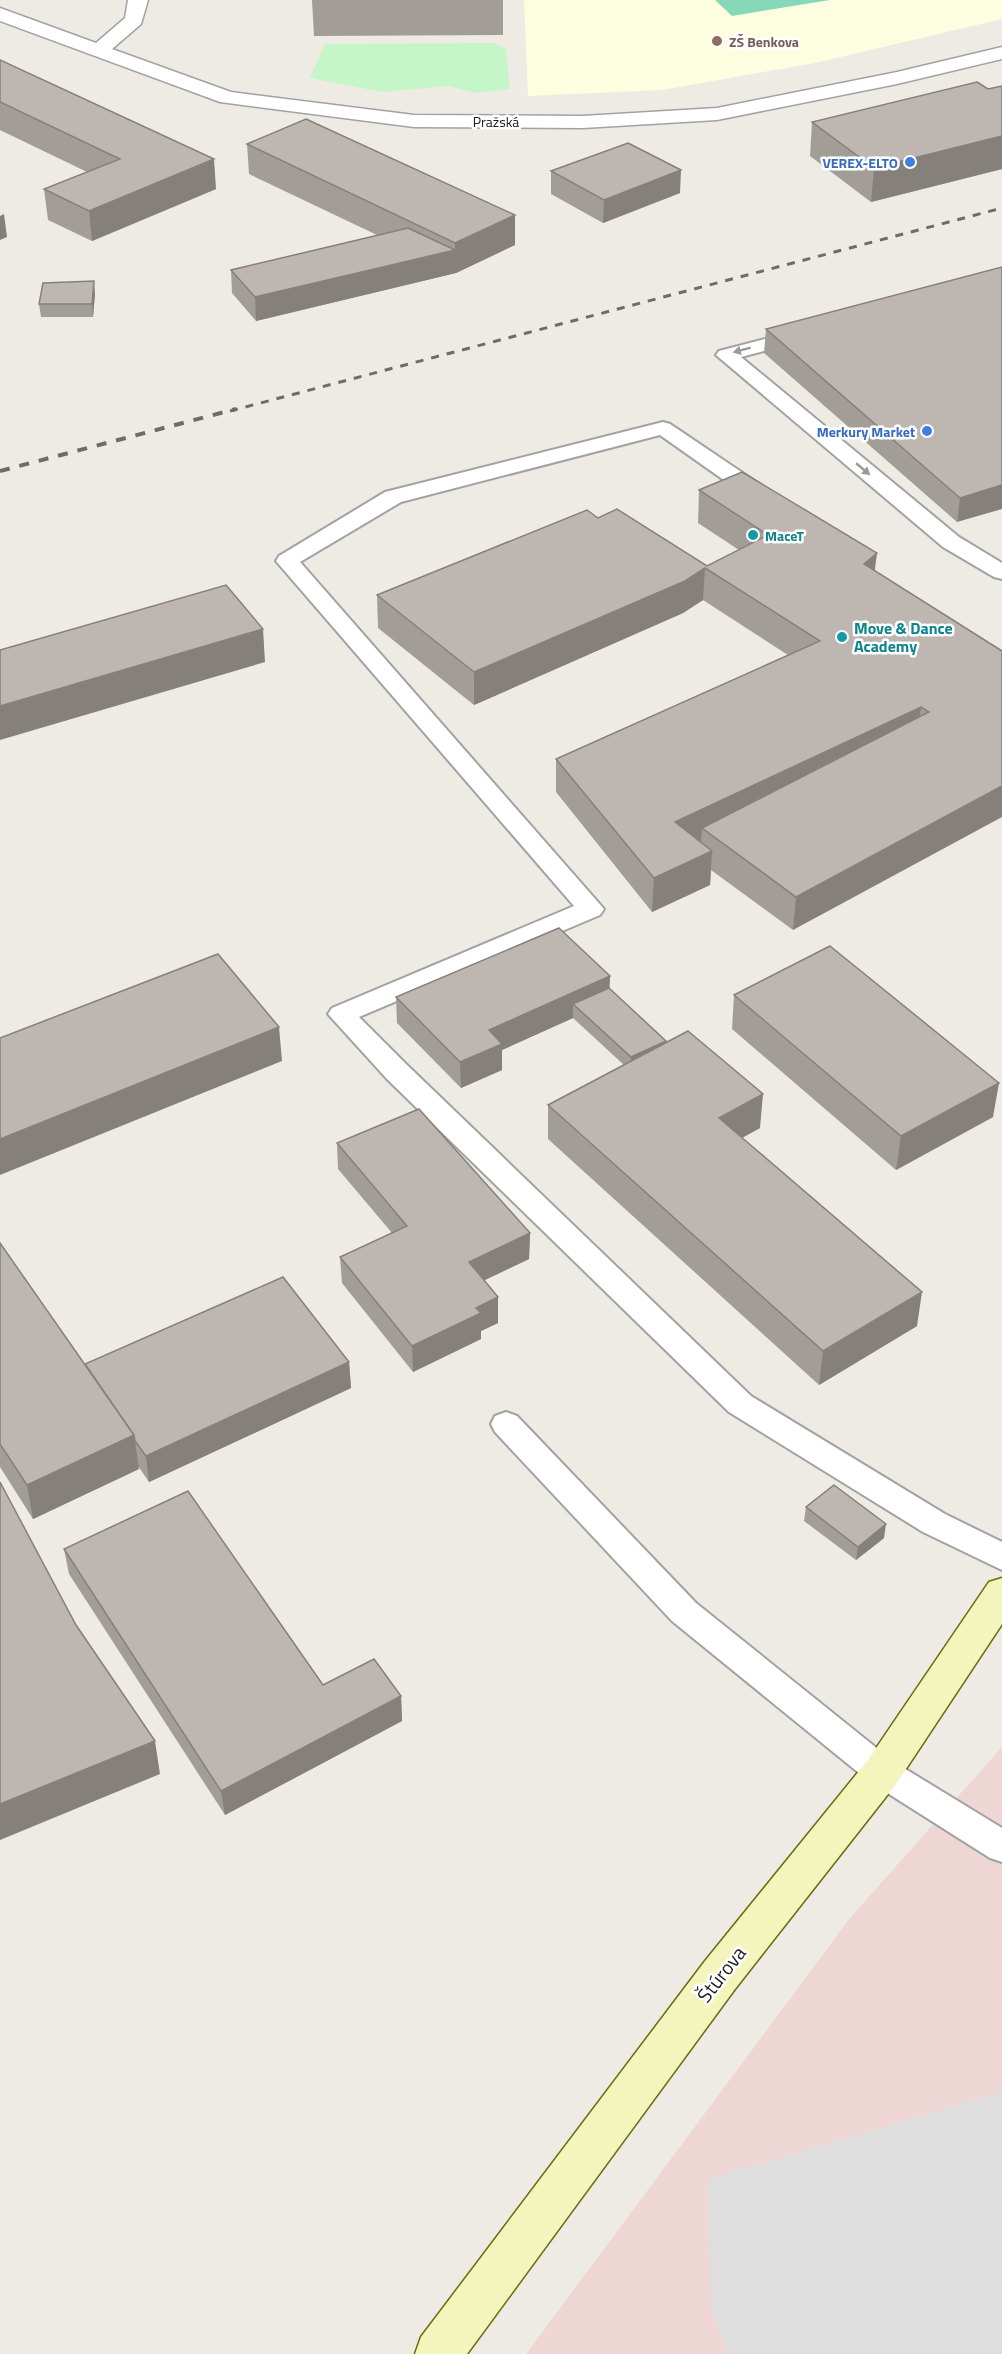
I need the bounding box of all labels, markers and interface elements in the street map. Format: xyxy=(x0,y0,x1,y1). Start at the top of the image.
place label: ZŠ Benkova xyxy=(729,31,799,52)
marker: ZŠ Benkova xyxy=(710,34,724,48)
street label: Pražská xyxy=(473,111,519,132)
place label: VEREX-ELTO xyxy=(822,152,898,173)
marker: VEREX-ELTO xyxy=(903,155,917,169)
one-way arrow xyxy=(733,346,751,356)
place label: Merkury Market xyxy=(817,421,915,442)
marker: Merkury Market xyxy=(920,424,934,438)
one-way arrow xyxy=(855,462,871,475)
place label: MaceT xyxy=(765,525,804,546)
marker: MaceT xyxy=(746,528,760,542)
place label: Move & Dance Academy xyxy=(854,616,953,658)
marker: Move & Dance Academy xyxy=(835,630,849,644)
street label: Štúrova xyxy=(689,1939,753,2009)

